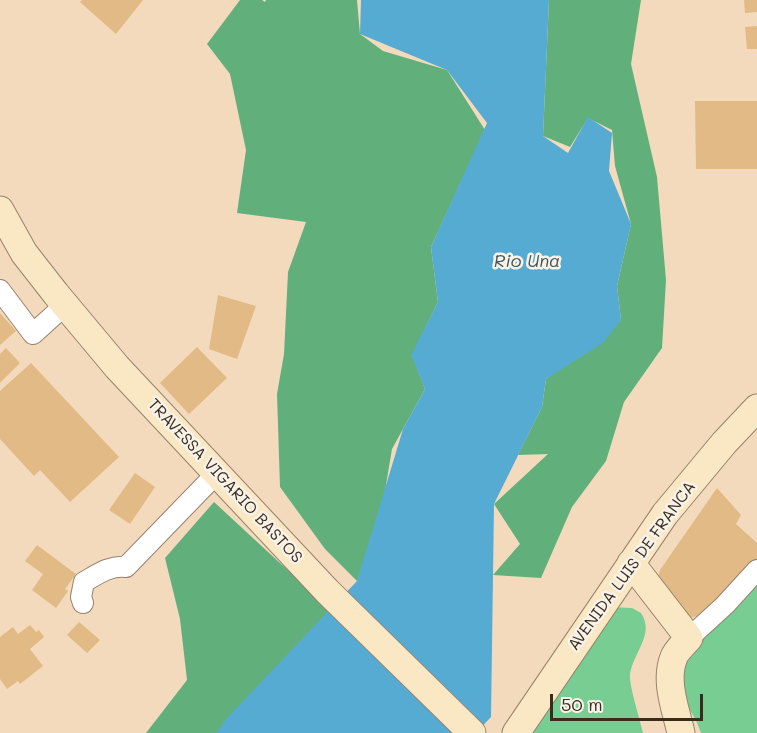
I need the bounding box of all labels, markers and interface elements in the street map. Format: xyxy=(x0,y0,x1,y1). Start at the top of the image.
water label: Rio Una xyxy=(494,250,560,272)
street label: TRAVESSA VIGARIO BASTOS xyxy=(144,395,306,567)
street label: AVENIDA LUIS DE FRANCA xyxy=(564,478,700,654)
scale bar xyxy=(553,682,706,720)
text: 50 m xyxy=(561,692,603,716)

